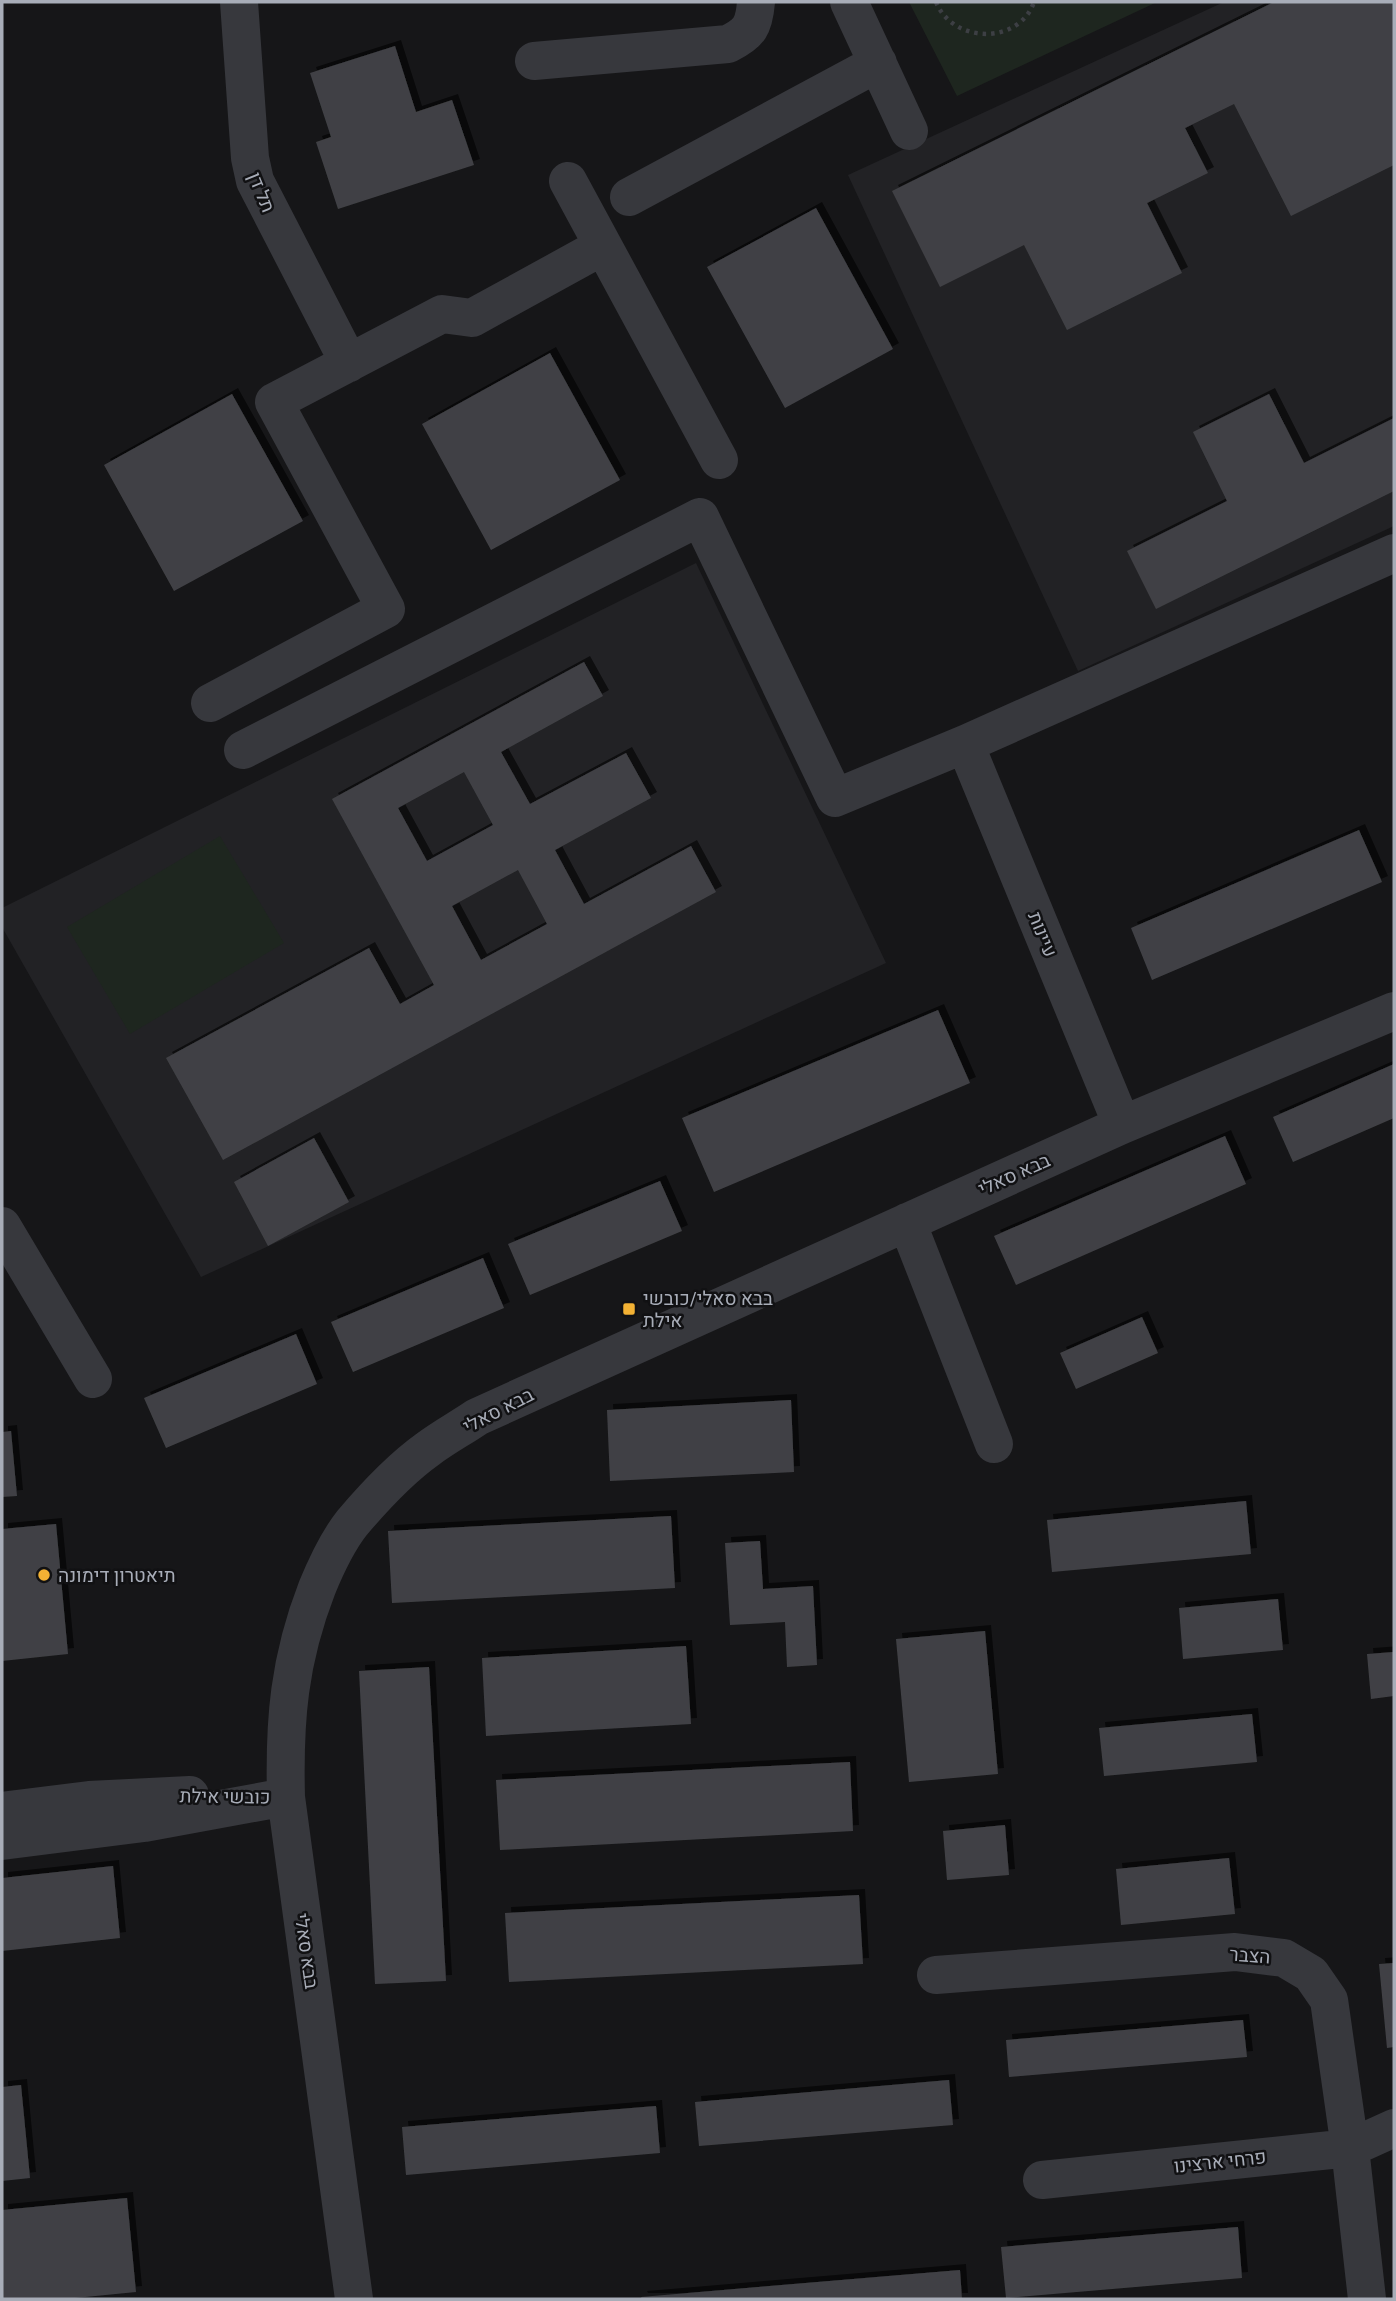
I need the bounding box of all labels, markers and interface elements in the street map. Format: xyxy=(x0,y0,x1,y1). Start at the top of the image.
street label: תל דן xyxy=(243,169,280,216)
street label: עיינות xyxy=(1023,908,1062,960)
street label: בבא סאלי xyxy=(975,1148,1054,1200)
place label: בבא סאלי/כובשי אילת xyxy=(643,1287,773,1332)
marker: בבא סאלי/כובשי אילת xyxy=(621,1301,637,1317)
street label: בבא סאלי xyxy=(459,1383,537,1438)
place label: תיאטרון דימונה xyxy=(58,1564,176,1587)
marker: תיאטרון דימונה xyxy=(36,1567,52,1583)
street label: כובשי אילת xyxy=(180,1784,270,1809)
street label: בבא סאלי xyxy=(290,1912,323,1990)
street label: הצבר xyxy=(1229,1943,1271,1968)
street label: פרחי ארצינו xyxy=(1173,2145,1267,2178)

